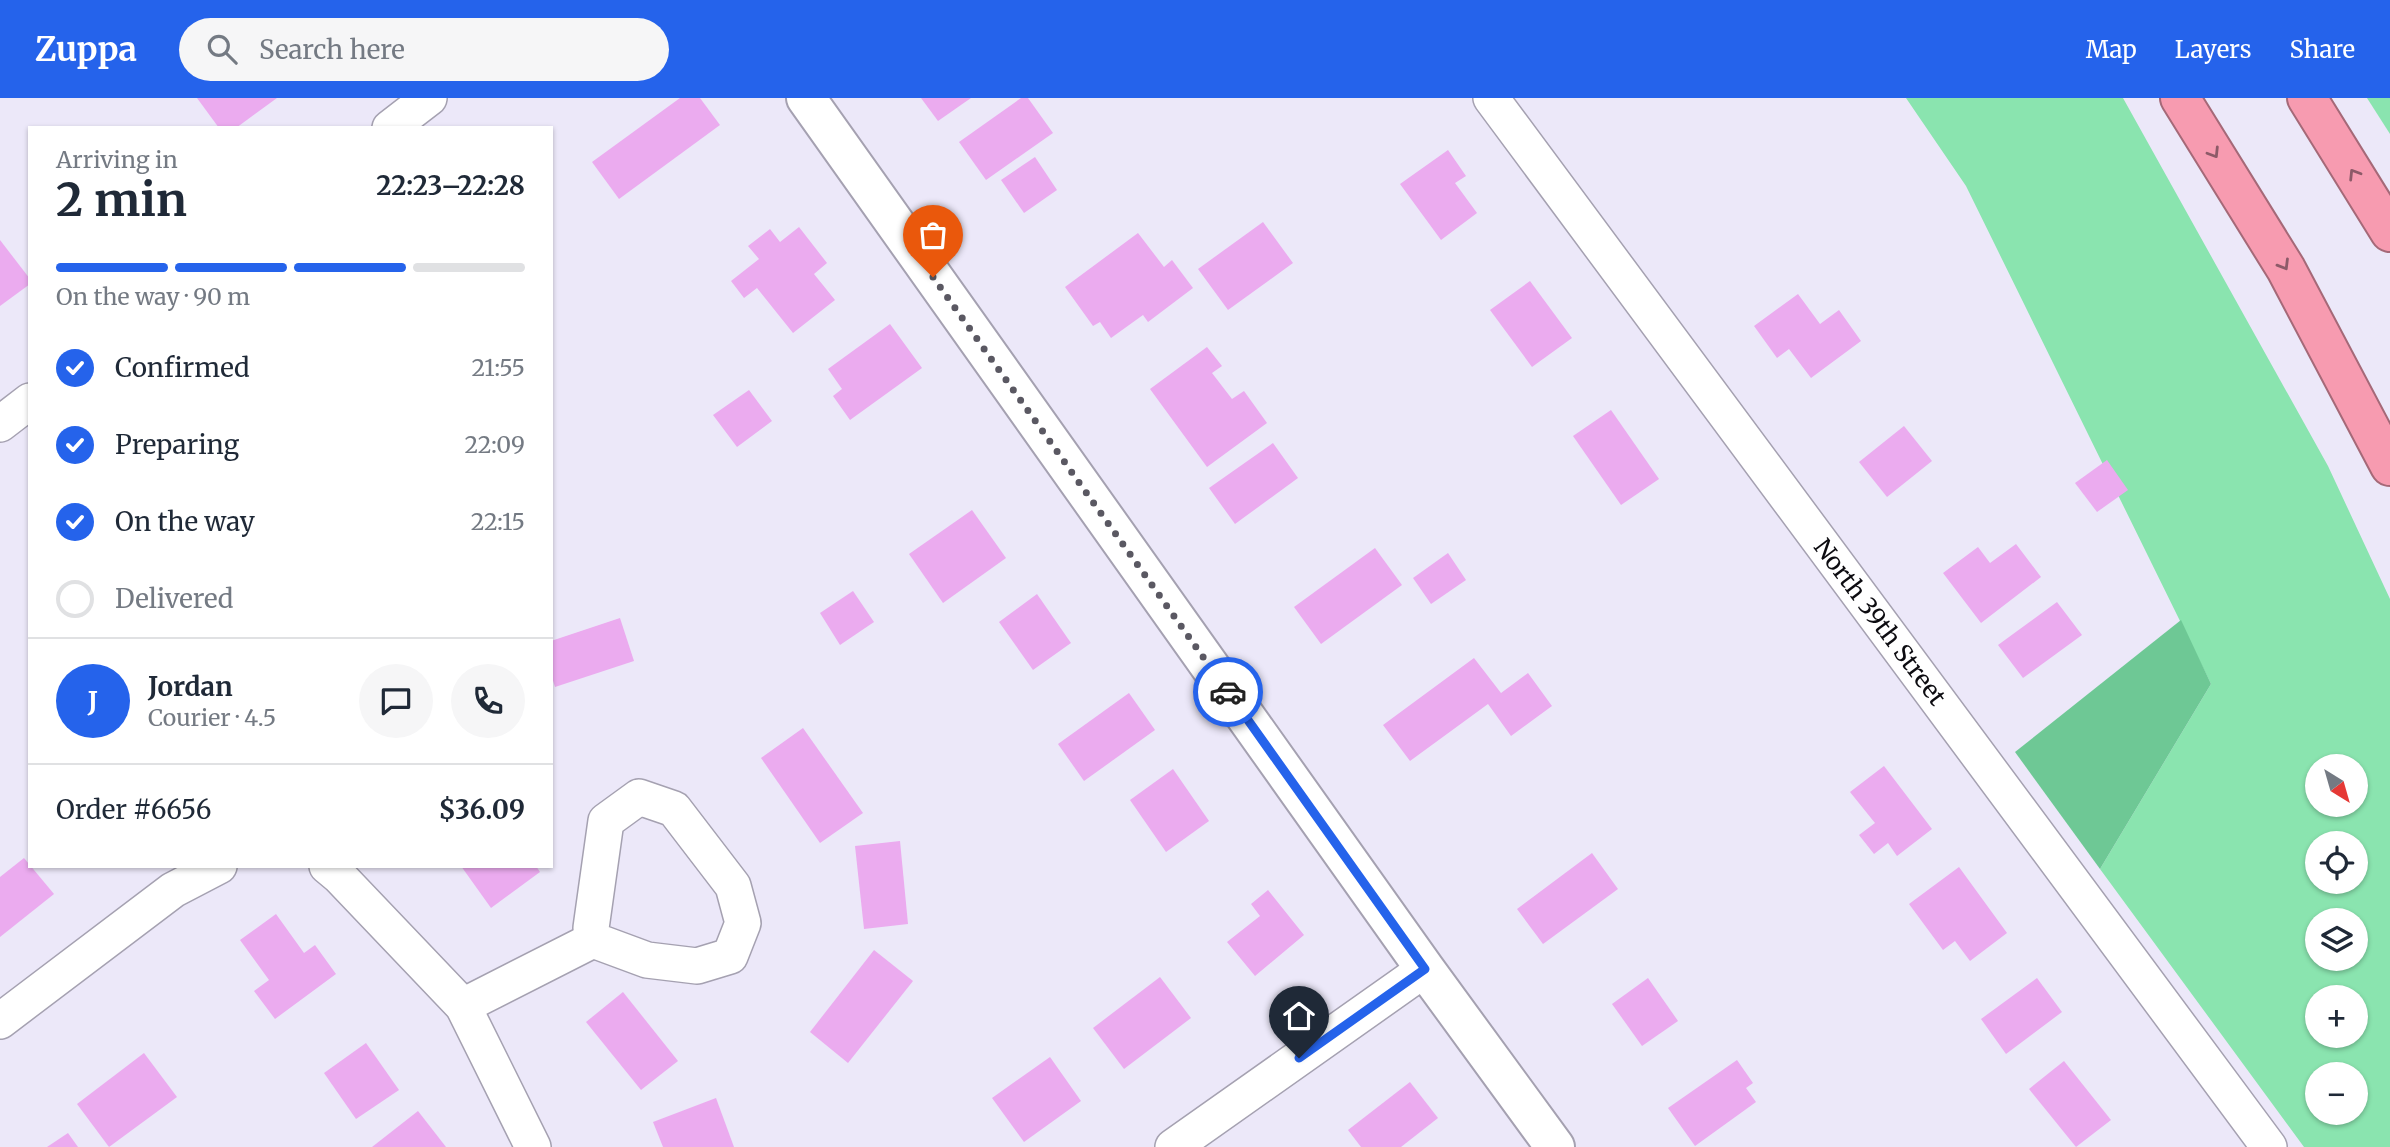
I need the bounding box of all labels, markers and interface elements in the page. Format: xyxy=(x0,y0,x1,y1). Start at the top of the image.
search box xyxy=(179,18,669,81)
text: Zuppa xyxy=(35,29,137,70)
icon: search xyxy=(203,30,241,68)
text: Search here xyxy=(259,33,405,66)
text: Map xyxy=(2086,34,2137,65)
text: Layers xyxy=(2175,34,2251,65)
text: Share xyxy=(2289,34,2355,65)
text: Arriving in xyxy=(56,145,178,174)
one-way arrow xyxy=(2206,145,2219,158)
text: 22:23–22:28 xyxy=(376,169,525,202)
one-way arrow xyxy=(2350,169,2363,182)
text: 2 min xyxy=(56,171,187,229)
pin xyxy=(903,205,963,277)
icon: bag xyxy=(914,216,952,254)
one-way arrow xyxy=(2276,258,2289,271)
text: On the way · 90 m xyxy=(56,282,250,311)
icon: check xyxy=(56,349,94,387)
text: Confirmed xyxy=(115,351,250,384)
text: 21:55 xyxy=(471,353,525,382)
icon: check xyxy=(56,426,94,464)
text: Preparing xyxy=(115,428,239,461)
text: 22:09 xyxy=(465,430,525,459)
icon: check xyxy=(56,503,94,541)
text: On the way xyxy=(115,505,255,538)
text: 22:15 xyxy=(471,507,525,536)
street label: North 39th Street xyxy=(1807,532,1953,712)
text: Delivered xyxy=(115,582,234,615)
courier xyxy=(1193,657,1263,727)
button: chat xyxy=(359,664,433,738)
button: phone xyxy=(451,664,525,738)
text: Jordan xyxy=(148,670,233,703)
icon: car xyxy=(1209,673,1247,711)
text: J xyxy=(88,685,98,718)
text: Courier · 4.5 xyxy=(148,703,276,732)
north arrow xyxy=(2305,754,2368,817)
map controls xyxy=(2305,754,2368,1125)
text: Order #6656 xyxy=(56,793,212,826)
text: $36.09 xyxy=(439,793,525,826)
button: locate xyxy=(2305,831,2368,894)
button: layers xyxy=(2305,908,2368,971)
button: + xyxy=(2305,985,2368,1048)
pin xyxy=(1269,986,1329,1058)
icon: home xyxy=(1280,997,1318,1035)
button: − xyxy=(2305,1062,2368,1125)

